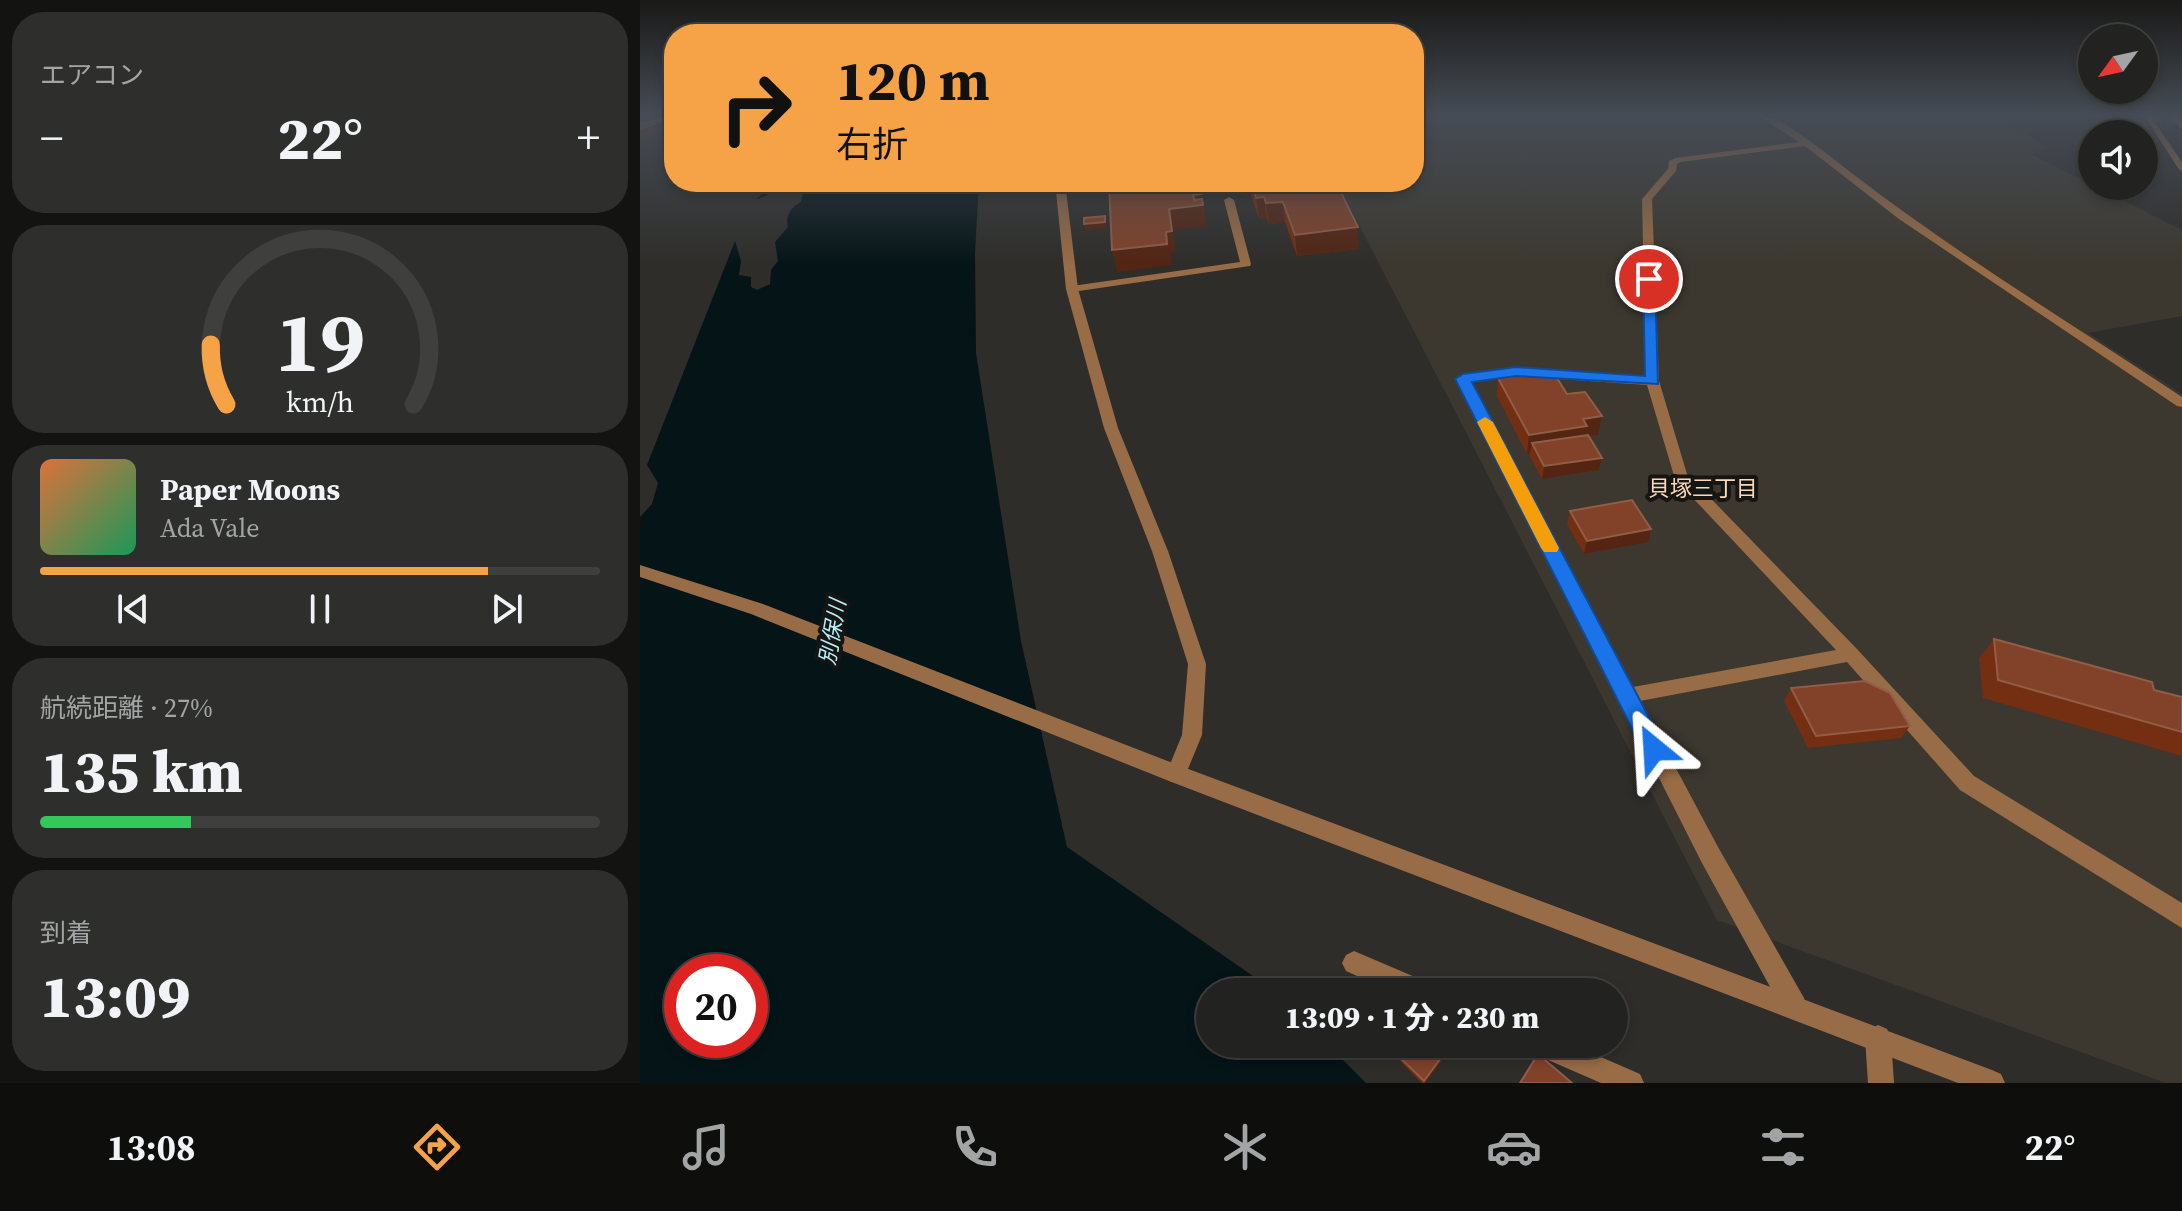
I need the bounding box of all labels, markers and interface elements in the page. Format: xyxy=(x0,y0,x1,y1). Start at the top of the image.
north arrow xyxy=(2078,24,2158,104)
map controls xyxy=(2078,24,2158,200)
text: 120 m xyxy=(836,42,990,119)
icon: right xyxy=(704,56,808,160)
text: エアコン xyxy=(40,57,144,93)
text: 22° xyxy=(277,97,363,179)
text: − xyxy=(40,107,63,168)
text: + xyxy=(577,107,600,168)
text: 右折 xyxy=(836,120,908,169)
button: sound xyxy=(2078,120,2158,200)
pin xyxy=(1615,245,1683,313)
icon: arrive xyxy=(1627,257,1671,301)
text: 19 xyxy=(275,284,365,398)
text: km/h xyxy=(286,382,354,422)
text: Paper Moons xyxy=(160,469,340,510)
district label: 貝塚三丁目 xyxy=(1648,473,1758,503)
text: Ada Vale xyxy=(160,510,259,546)
icon: previous xyxy=(111,587,155,631)
icon: pause xyxy=(298,587,342,631)
icon: next xyxy=(485,587,529,631)
water label: 別保川 xyxy=(811,595,853,667)
text: 航続距離 · 27% xyxy=(40,690,213,726)
position arrow xyxy=(1612,707,1696,791)
text: 135 km xyxy=(40,730,243,812)
text: 到着 xyxy=(40,915,92,951)
speed limit sign: 20 xyxy=(664,954,768,1058)
text: 13:09 xyxy=(40,955,190,1037)
text: 13:09 · 1 分 · 230 m xyxy=(1285,997,1539,1038)
icon: directions xyxy=(409,1119,465,1175)
icon: music xyxy=(678,1119,734,1175)
icon: phone xyxy=(947,1119,1003,1175)
icon: climate xyxy=(1217,1119,1273,1175)
icon: car xyxy=(1486,1119,1542,1175)
icon: filters xyxy=(1755,1119,1811,1175)
text: 13:08 xyxy=(107,1123,196,1172)
text: 22° xyxy=(2024,1123,2075,1172)

